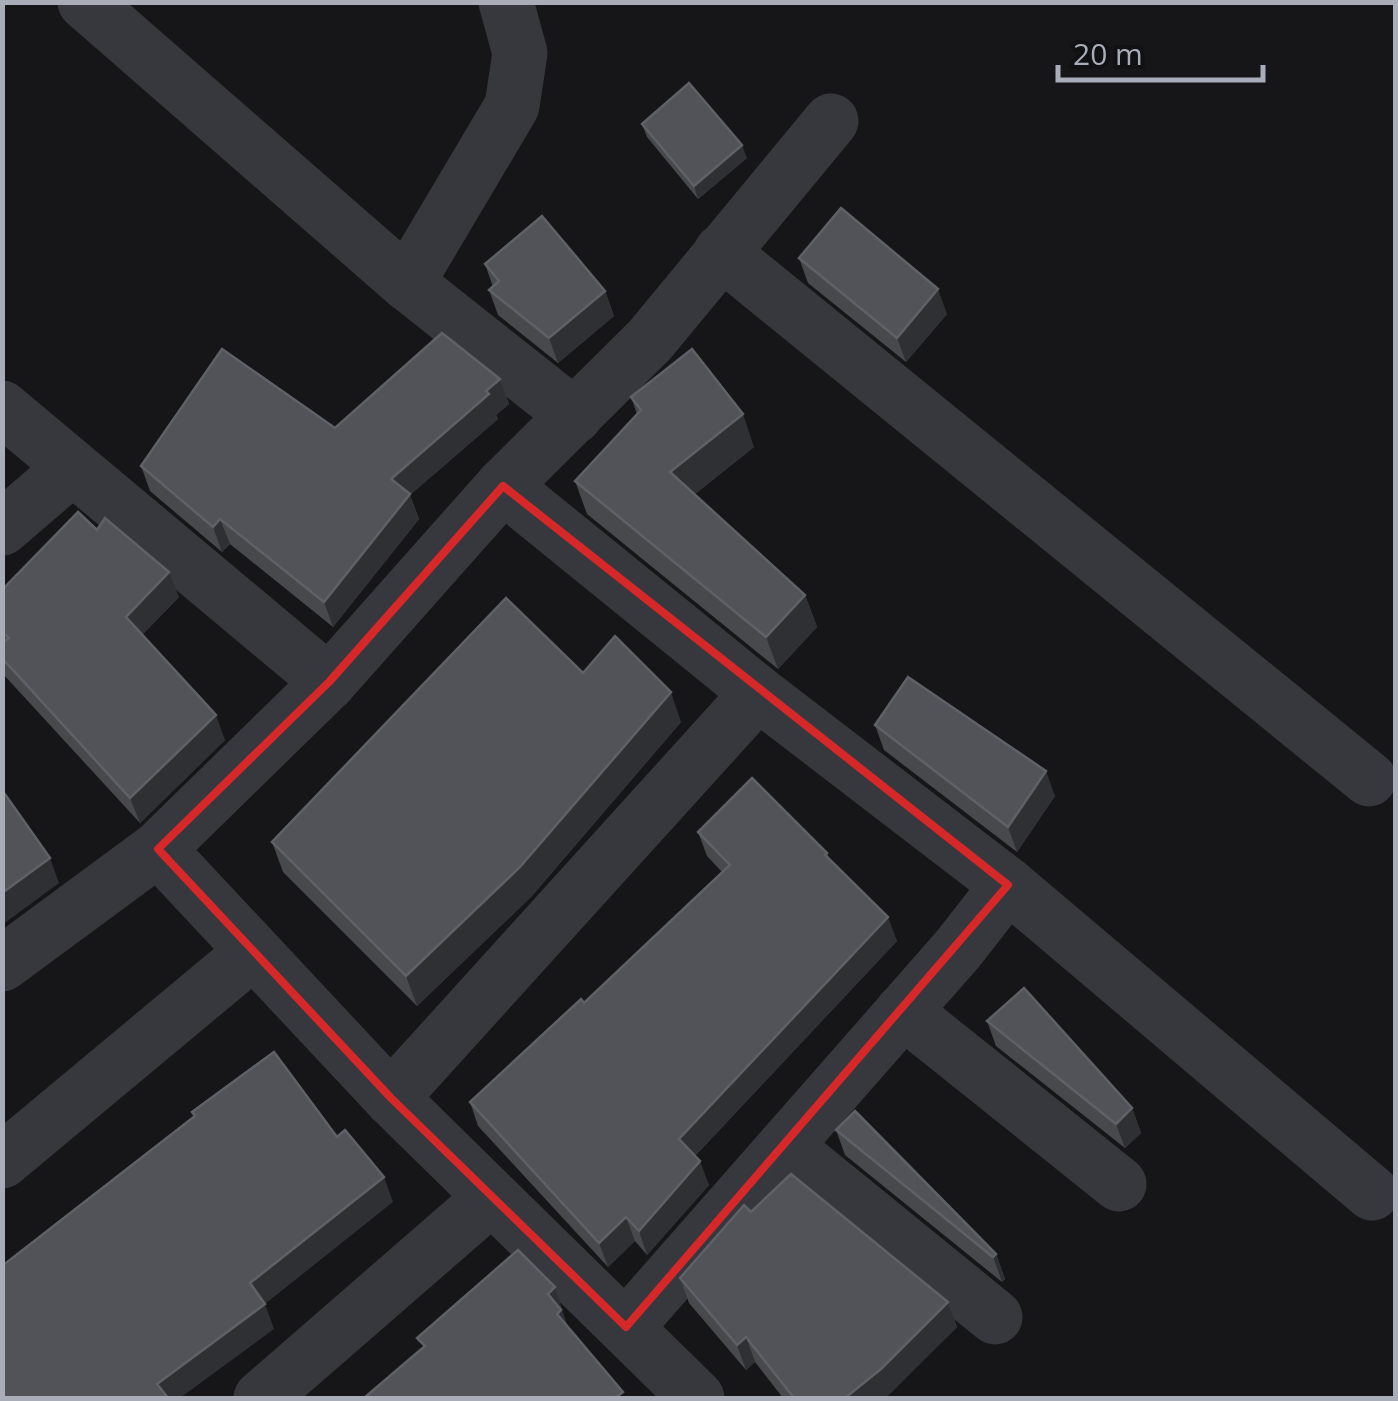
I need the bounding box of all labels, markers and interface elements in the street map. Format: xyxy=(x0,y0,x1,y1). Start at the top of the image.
scale bar xyxy=(1058,20,1263,82)
text: 20 m xyxy=(1073,33,1143,74)

